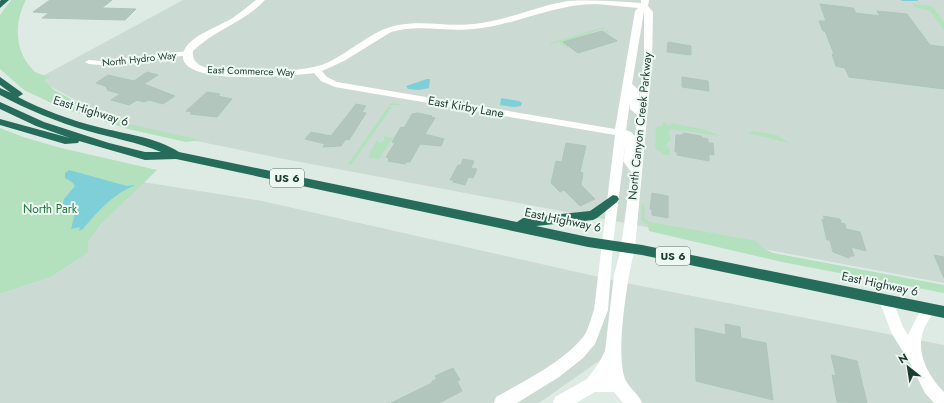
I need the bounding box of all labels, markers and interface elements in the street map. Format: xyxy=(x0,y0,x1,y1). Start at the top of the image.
street label: North Hydro Way xyxy=(101,48,177,70)
street label: North Canyon Creek Parkway xyxy=(623,50,657,201)
street label: East Commerce Way xyxy=(207,62,295,80)
street label: East Highway 6 xyxy=(51,91,131,131)
street label: East Kirby Lane xyxy=(427,91,505,123)
road number: US 6 xyxy=(270,169,304,187)
park label: North Park xyxy=(23,200,78,218)
street label: East Highway 6 xyxy=(523,203,603,237)
road number: US 6 xyxy=(656,247,690,265)
street label: East Highway 6 xyxy=(840,267,920,301)
north arrow xyxy=(888,347,928,387)
text: N xyxy=(895,349,911,367)

